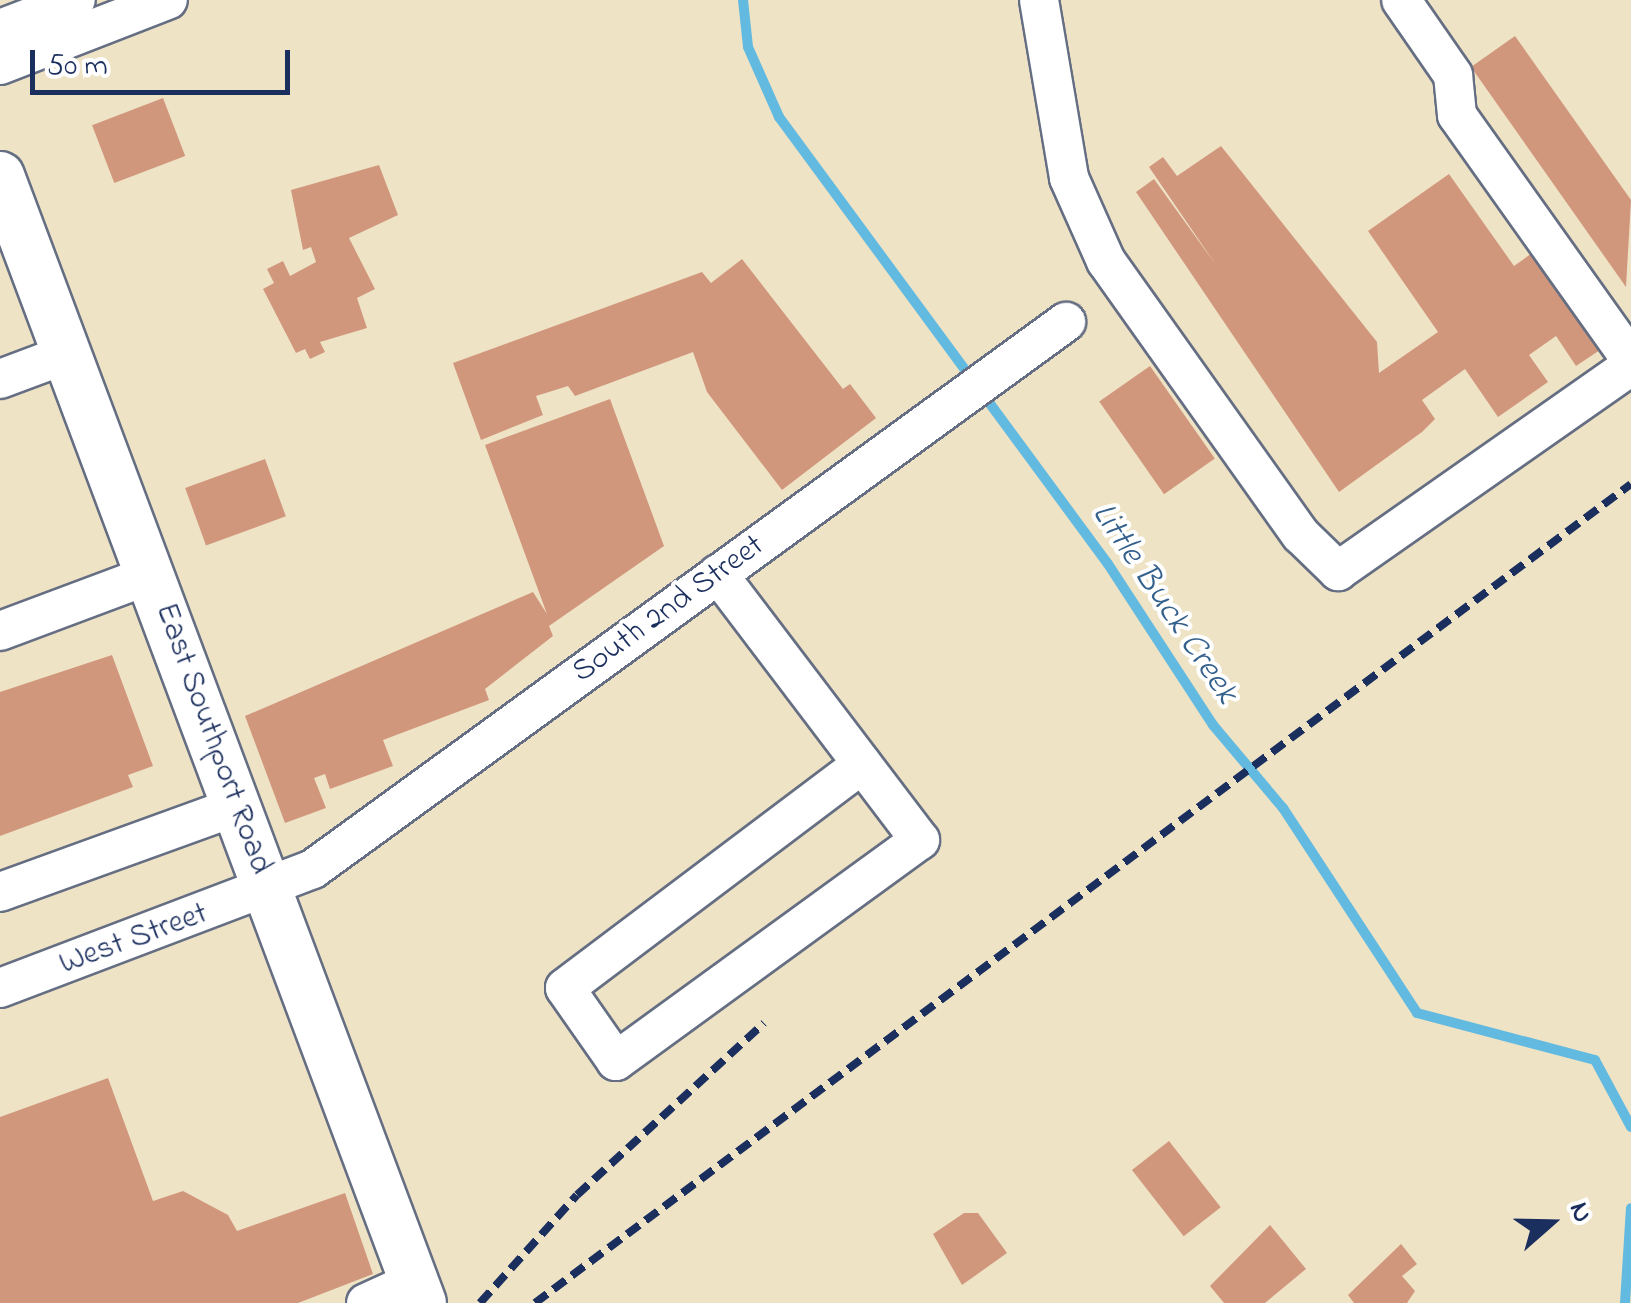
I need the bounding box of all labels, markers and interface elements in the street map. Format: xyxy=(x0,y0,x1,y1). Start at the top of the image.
scale bar xyxy=(35,30,295,92)
text: 50 m xyxy=(47,45,108,89)
water label: Little Buck Creek xyxy=(1081,496,1247,712)
street label: South 2nd Street xyxy=(566,528,772,692)
street label: East Southport Road xyxy=(145,598,279,880)
street label: West Street xyxy=(55,895,213,985)
north arrow xyxy=(1501,1173,1601,1273)
text: N xyxy=(1557,1197,1602,1228)

